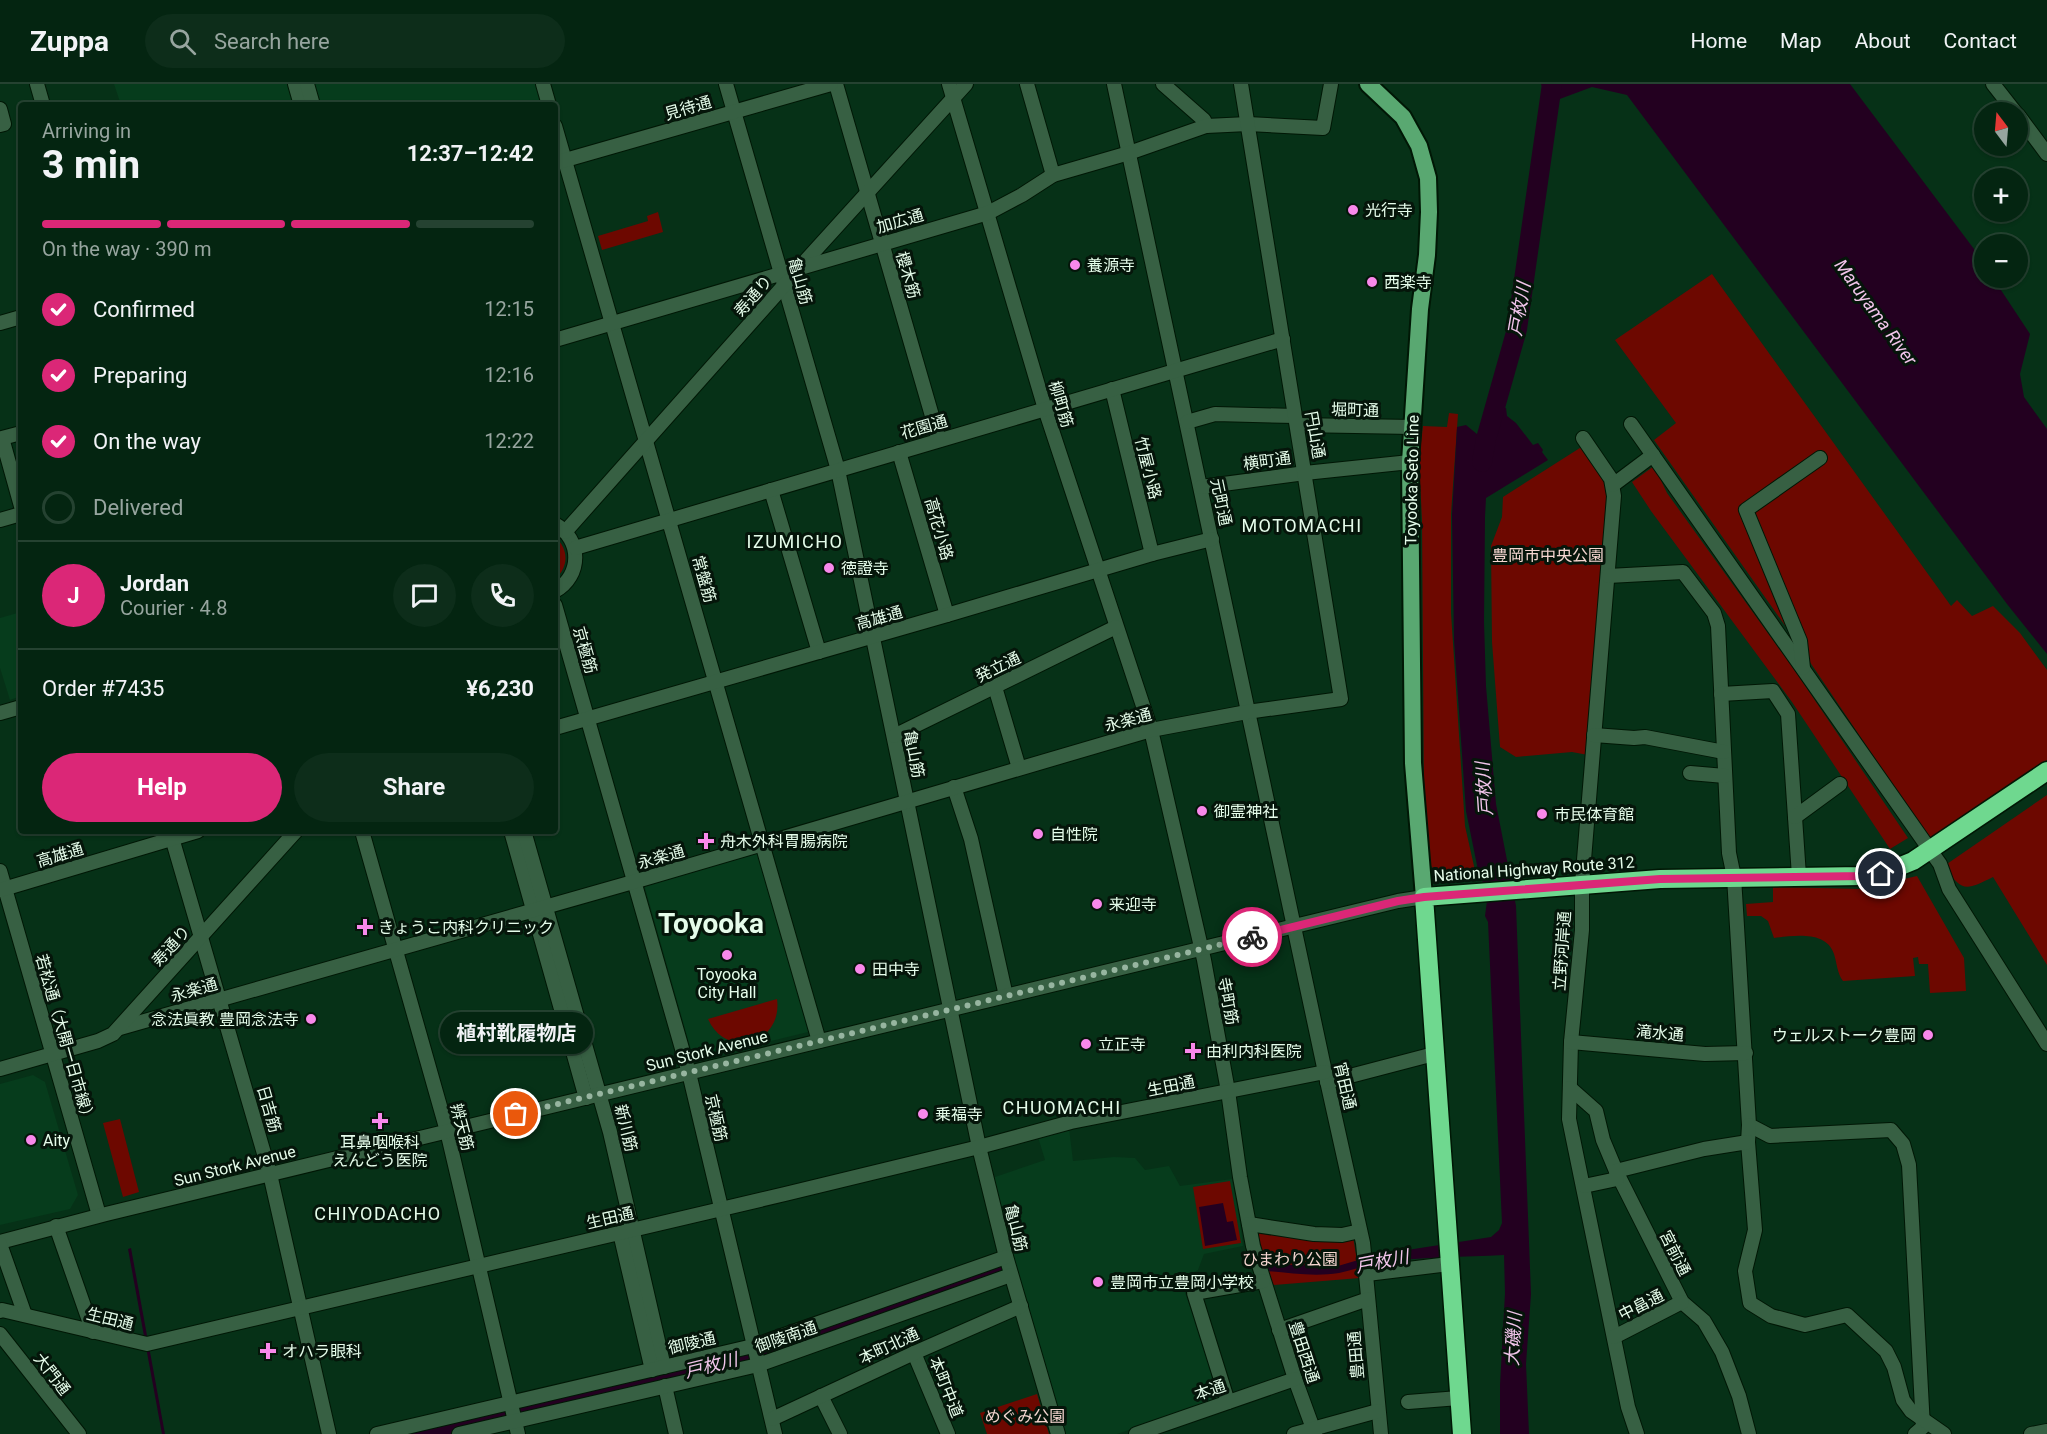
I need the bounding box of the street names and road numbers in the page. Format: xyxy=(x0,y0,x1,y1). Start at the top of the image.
street label: 見待通 xyxy=(662,92,714,124)
street label: 加広通 xyxy=(874,205,926,237)
street label: 櫻木筋 xyxy=(892,249,924,301)
street label: 亀山筋 xyxy=(784,255,816,307)
street label: 寿通り xyxy=(730,272,776,320)
street label: 柳町筋 xyxy=(1045,378,1077,430)
street label: 堀町通 xyxy=(1331,400,1379,420)
street label: 円山通 xyxy=(1301,410,1329,460)
street label: 花園通 xyxy=(898,411,950,443)
street label: Toyooka Seto Line xyxy=(1401,415,1423,545)
street label: 竹屋小路 xyxy=(1131,435,1165,501)
street label: 横町通 xyxy=(1242,448,1292,474)
street label: 元町通 xyxy=(1207,477,1235,527)
street label: 高花小路 xyxy=(921,496,957,562)
street label: 常盤筋 xyxy=(688,553,720,605)
street label: 高雄通 xyxy=(853,602,905,634)
street label: 京極筋 xyxy=(569,624,601,676)
street label: 発立通 xyxy=(972,648,1024,686)
street label: 永楽通 xyxy=(1102,705,1154,735)
street label: 亀山筋 xyxy=(900,729,928,779)
street label: 高雄通 xyxy=(34,839,86,871)
street label: 永楽通 xyxy=(635,841,687,873)
street label: National Highway Route 312 xyxy=(1433,852,1635,886)
street label: 立野河岸通 xyxy=(1550,910,1574,992)
street label: 寿通り xyxy=(148,922,194,970)
street label: 若松通（大開一日市線） xyxy=(32,952,98,1126)
street label: 永楽通 xyxy=(168,974,220,1006)
street label: 寺町筋 xyxy=(1214,976,1242,1026)
street label: 滝水通 xyxy=(1635,1021,1685,1045)
street label: Sun Stork Avenue xyxy=(644,1027,770,1075)
street label: 宵田通 xyxy=(1330,1060,1360,1112)
street label: 生田通 xyxy=(1146,1072,1196,1100)
street label: 日吉筋 xyxy=(253,1083,285,1135)
street label: 京極筋 xyxy=(701,1092,731,1144)
street label: 辨天筋 xyxy=(447,1101,477,1153)
street label: 新川筋 xyxy=(611,1102,641,1154)
street label: Sun Stork Avenue xyxy=(172,1142,298,1190)
street label: 亀山筋 xyxy=(1001,1202,1031,1254)
street label: 生田通 xyxy=(584,1203,636,1233)
street label: 宮前通 xyxy=(1656,1227,1694,1279)
street label: 中畠通 xyxy=(1615,1286,1667,1324)
street label: 生田通 xyxy=(84,1304,136,1334)
street label: 御陵南通 xyxy=(753,1318,819,1356)
street label: 豊田西通 xyxy=(1285,1319,1323,1385)
street label: 本町北通 xyxy=(856,1324,922,1368)
street label: 御陵通 xyxy=(666,1328,718,1358)
street label: 豊田通 xyxy=(1344,1330,1368,1380)
street label: 大門通 xyxy=(30,1349,74,1399)
street label: 本町中道 xyxy=(925,1354,967,1420)
street label: 本通 xyxy=(1192,1376,1228,1404)

